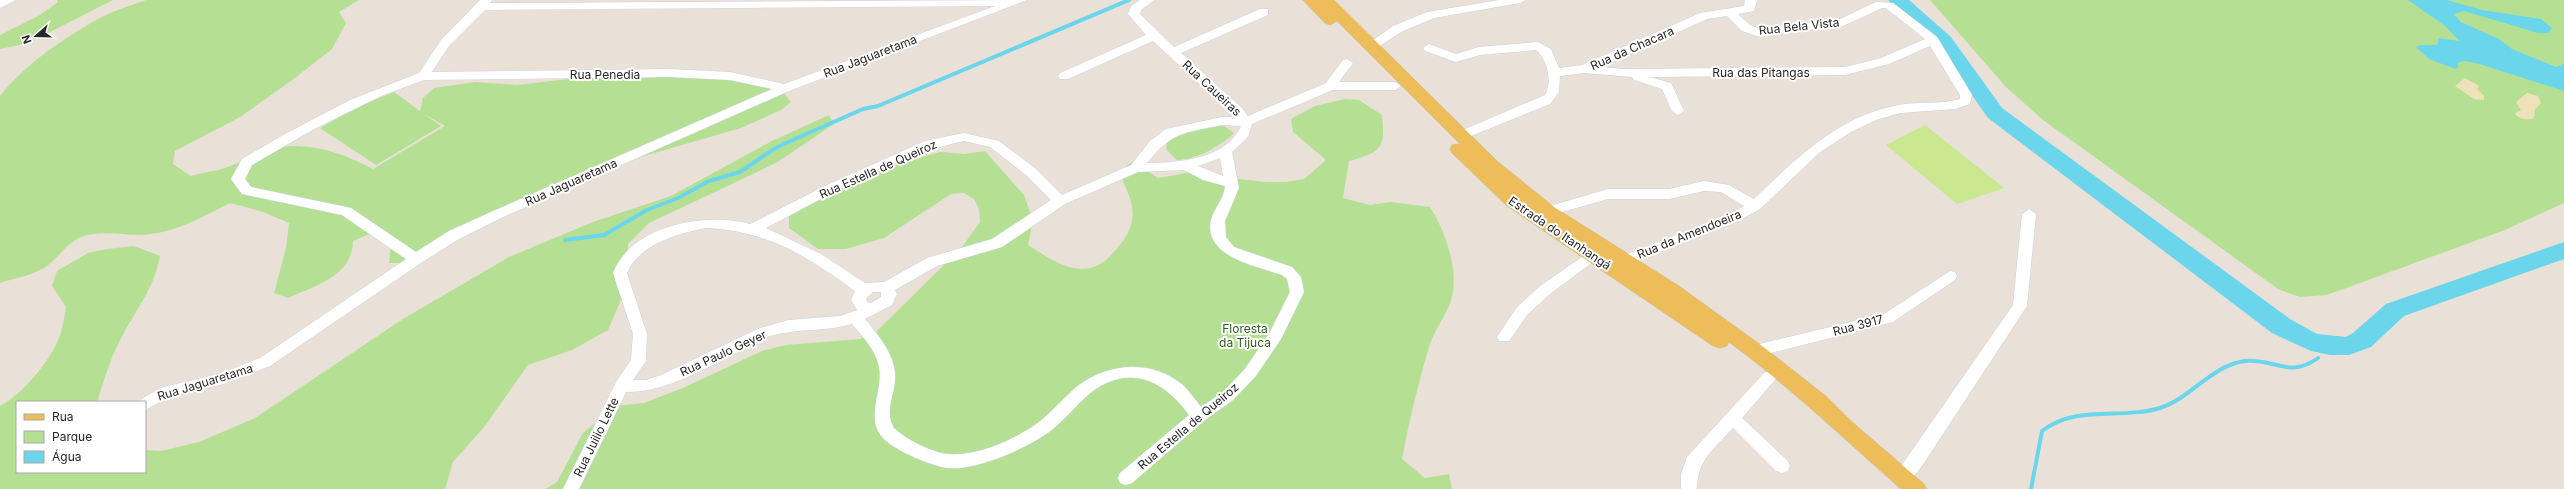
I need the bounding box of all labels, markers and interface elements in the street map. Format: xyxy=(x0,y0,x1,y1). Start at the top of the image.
street label: Rua Bela Vista xyxy=(1758,14,1840,38)
north arrow xyxy=(16,16,56,56)
street label: Rua da Chacara xyxy=(1588,23,1676,73)
street label: Rua Jaguaretama xyxy=(821,31,919,81)
text: N xyxy=(19,33,35,46)
street label: Rua Caueiras xyxy=(1179,57,1245,119)
street label: Rua das Pitangas xyxy=(1712,65,1810,80)
street label: Rua Penedia xyxy=(570,67,640,82)
street label: Rua Estella de Queiroz xyxy=(817,136,939,202)
street label: Rua Jaguaretama xyxy=(523,155,619,209)
street label: Estrada do Itanhangá xyxy=(1506,193,1614,273)
street label: Rua da Amendoeira xyxy=(1635,206,1743,262)
street label: Rua 3917 xyxy=(1831,311,1885,339)
park label: Floresta da Tijuca xyxy=(1219,321,1271,350)
street label: Rua Paulo Geyer xyxy=(677,326,769,380)
street label: Rua Jaguaretama xyxy=(155,360,255,404)
street label: Rua Estella de Queiroz xyxy=(1135,379,1241,473)
street label: Rua Juilio Lette xyxy=(570,395,622,479)
legend xyxy=(16,401,146,473)
text: Rua xyxy=(52,409,74,424)
text: Parque xyxy=(52,429,92,444)
text: Água xyxy=(52,449,81,464)

